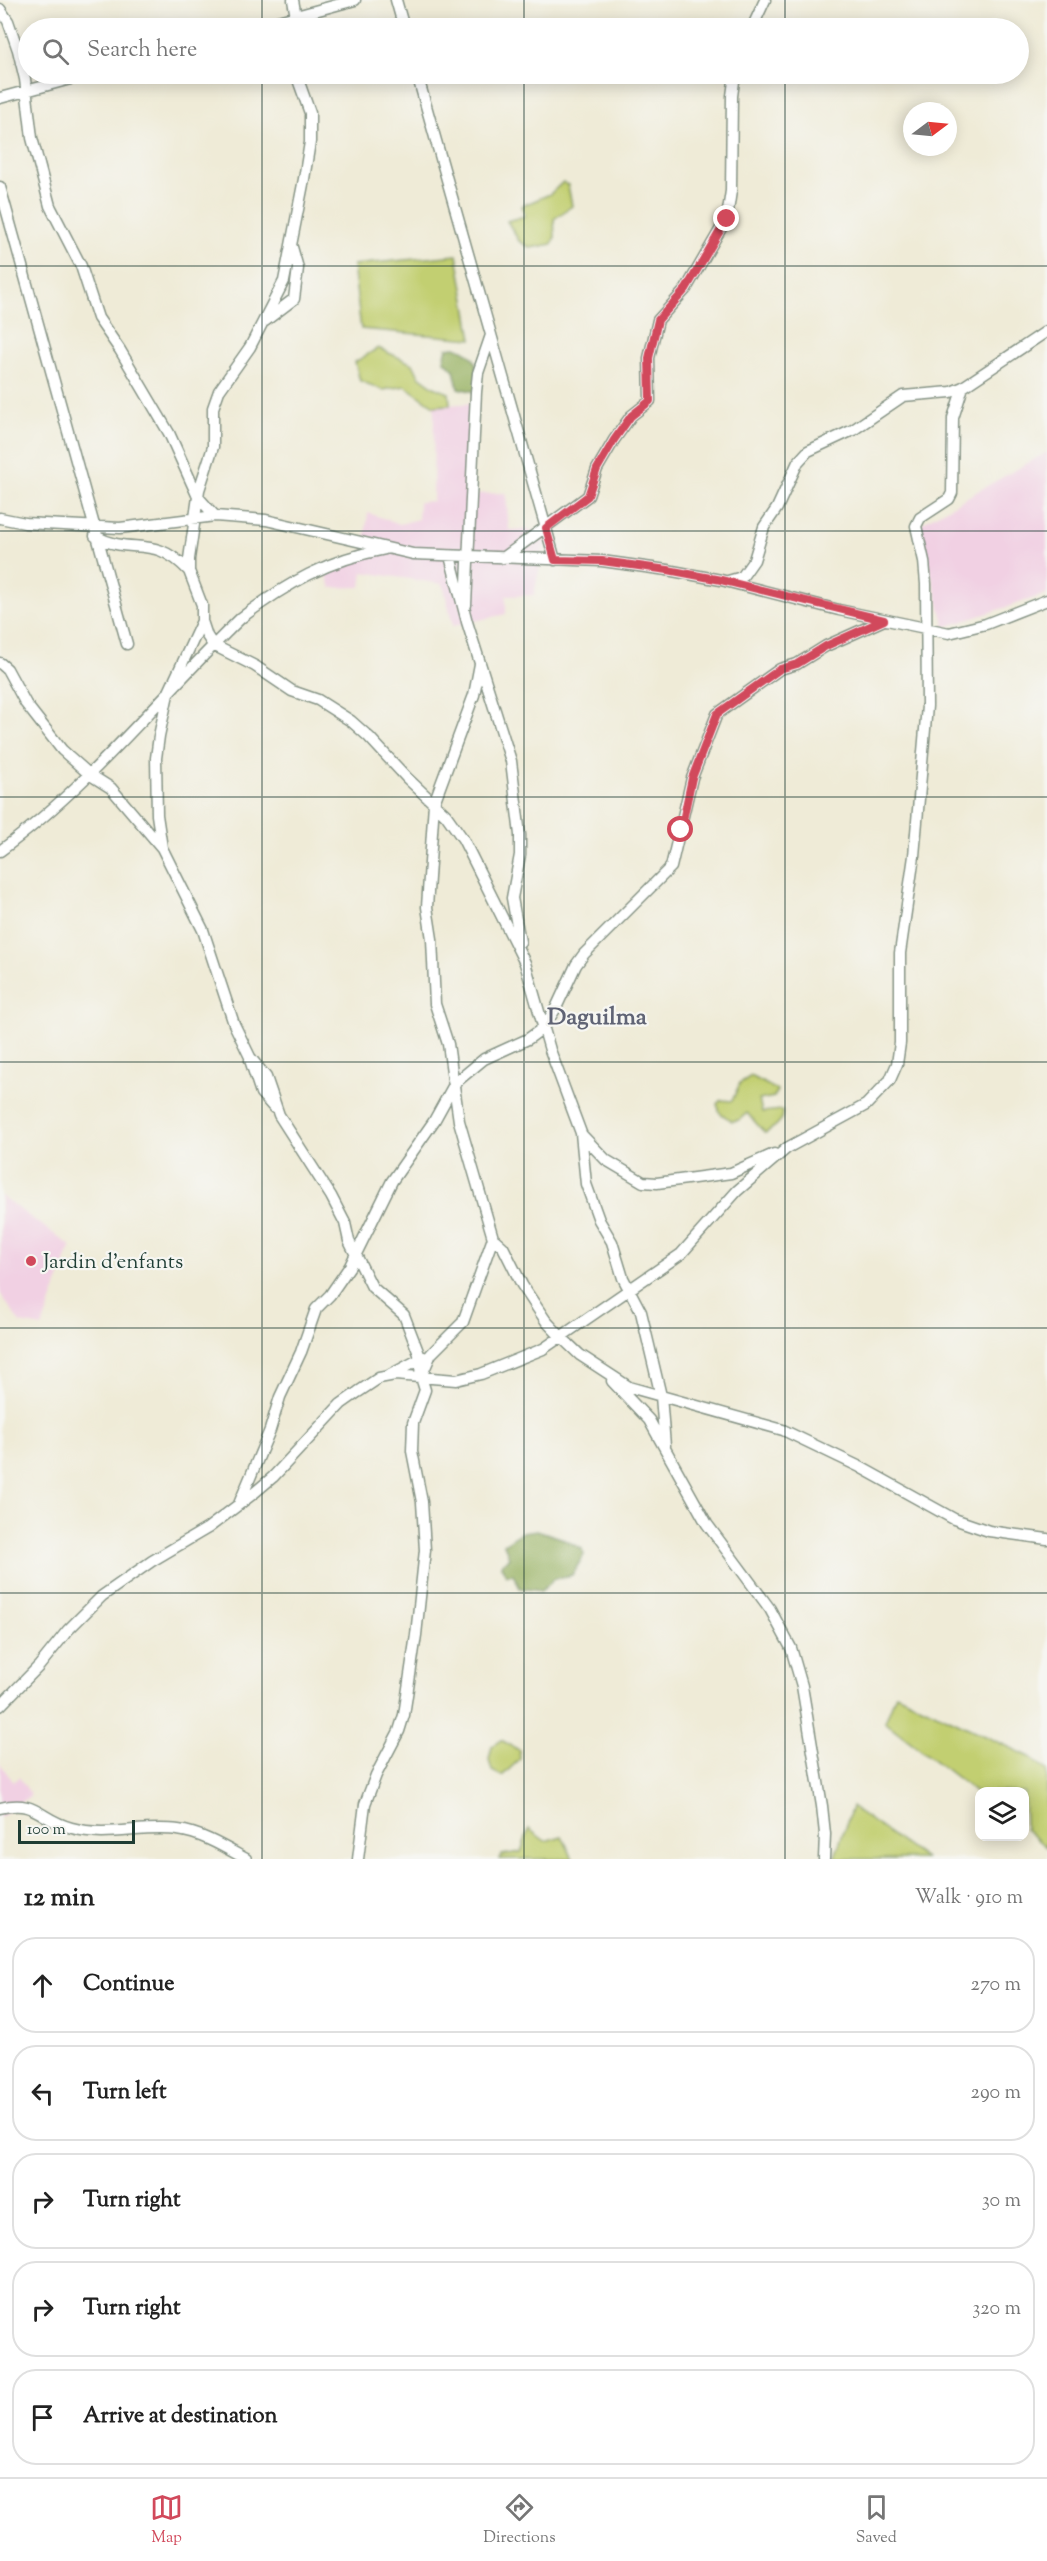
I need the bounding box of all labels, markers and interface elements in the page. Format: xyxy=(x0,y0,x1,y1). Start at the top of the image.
search box xyxy=(18,18,1029,84)
icon: search xyxy=(39,35,72,68)
text: Search here xyxy=(87,35,197,67)
north arrow xyxy=(903,102,957,156)
route end xyxy=(713,205,739,231)
route start xyxy=(667,816,693,842)
district label: Daguilma xyxy=(547,1001,648,1035)
place label: Jardin d'enfants xyxy=(42,1248,183,1278)
marker: Jardin d'enfants xyxy=(24,1254,38,1268)
map controls xyxy=(975,1787,1029,1841)
button: layers xyxy=(975,1787,1029,1841)
scale bar xyxy=(18,1817,135,1844)
text: 100 m xyxy=(27,1819,66,1842)
text: 12 min xyxy=(24,1880,95,1917)
text: Walk · 910 m xyxy=(915,1884,1023,1913)
icon: ahead xyxy=(26,1969,59,2002)
text: Continue xyxy=(83,1969,174,2001)
text: 270 m xyxy=(971,1971,1021,2000)
icon: left xyxy=(26,2077,59,2110)
text: Turn left xyxy=(83,2077,166,2109)
text: 290 m xyxy=(971,2079,1021,2108)
icon: right xyxy=(26,2185,59,2218)
text: Turn right xyxy=(83,2185,180,2217)
text: 30 m xyxy=(982,2187,1021,2216)
icon: right xyxy=(26,2293,59,2326)
text: Turn right xyxy=(83,2293,180,2325)
text: 320 m xyxy=(972,2295,1021,2324)
icon: arrive xyxy=(26,2401,59,2434)
text: Arrive at destination xyxy=(83,2401,278,2433)
tab: Map xyxy=(150,2491,183,2550)
tab: Directions xyxy=(483,2491,556,2550)
tab: Saved xyxy=(856,2491,897,2550)

